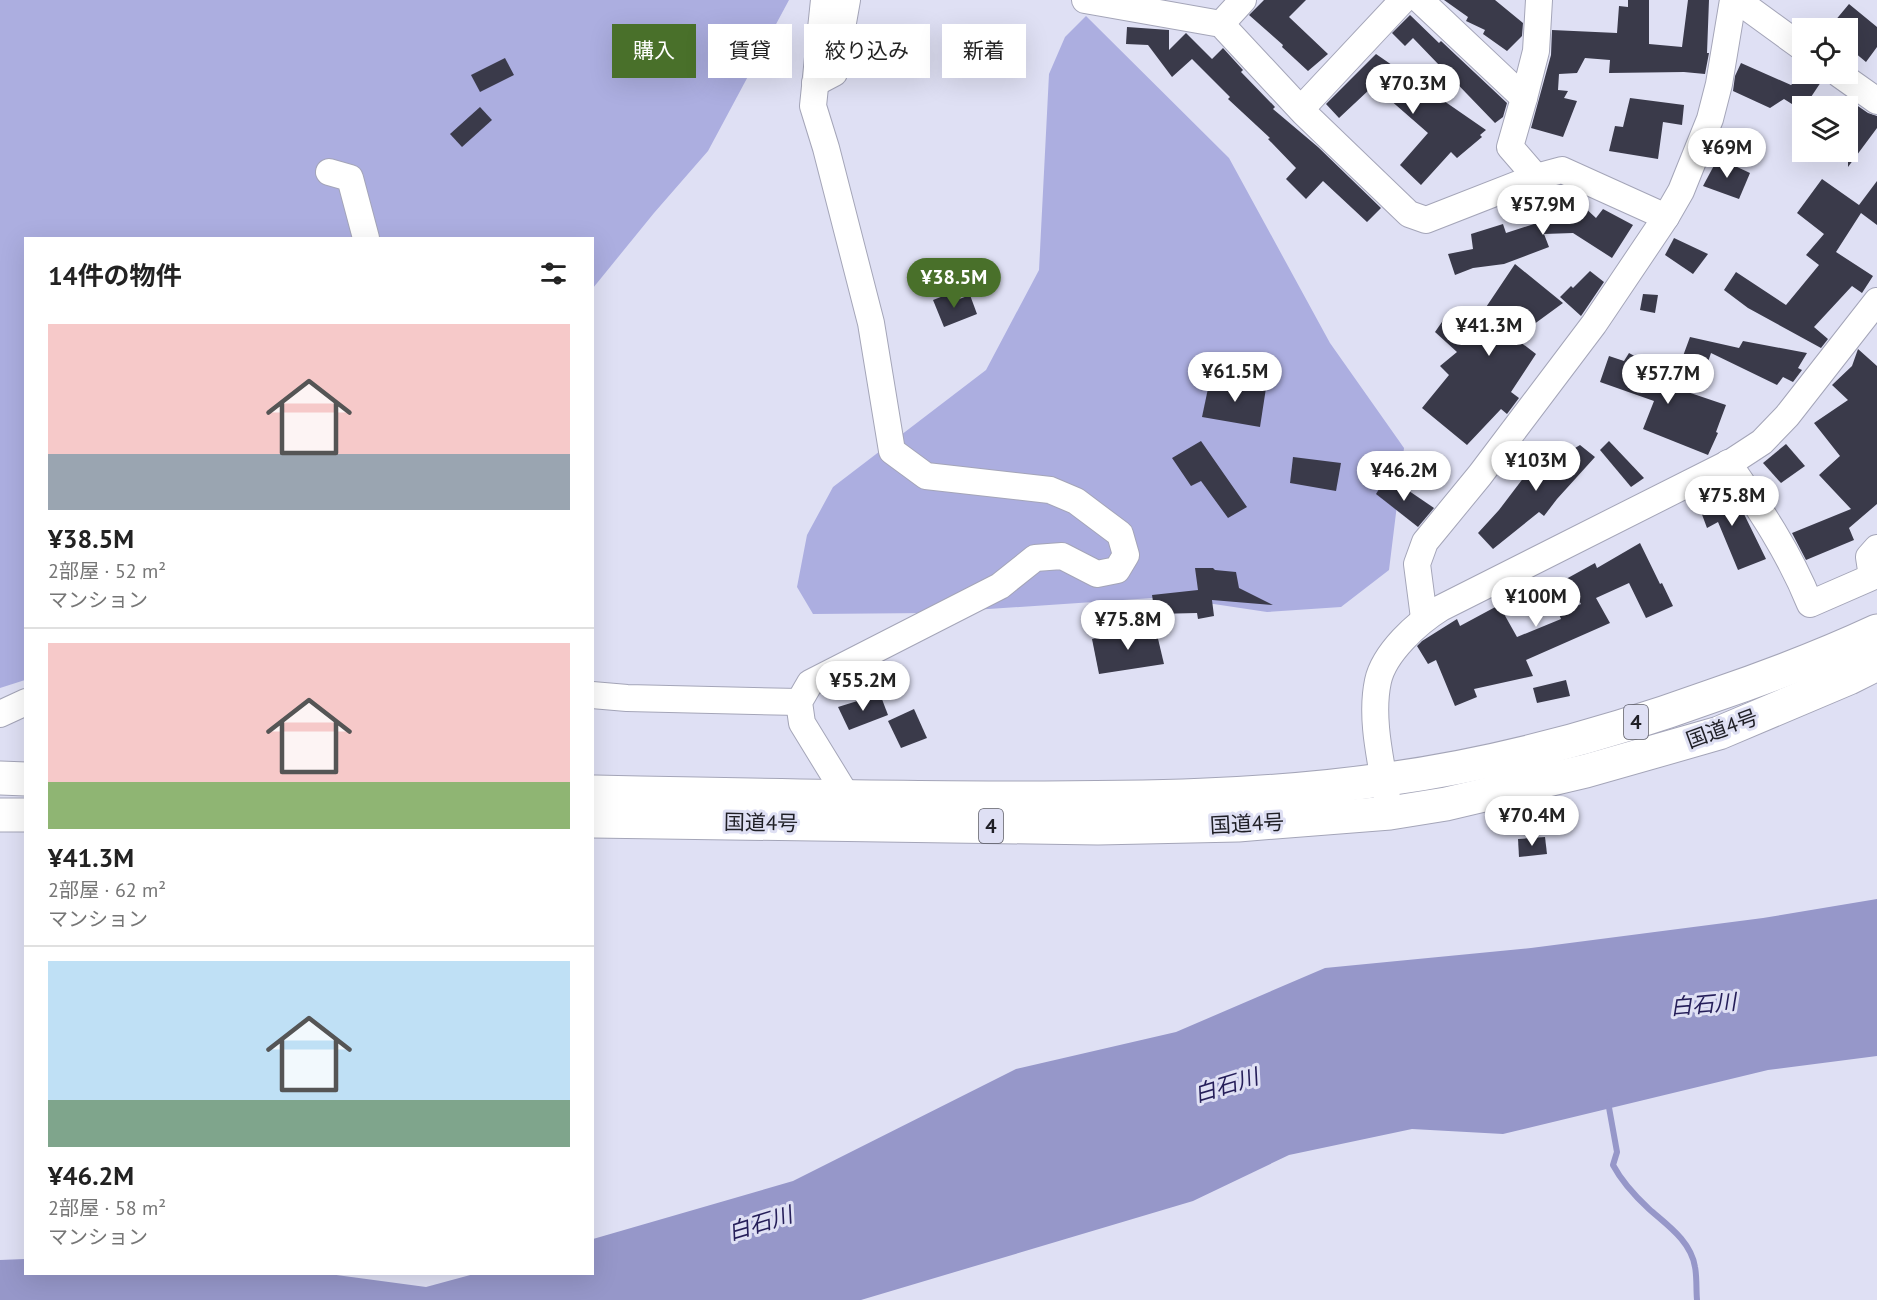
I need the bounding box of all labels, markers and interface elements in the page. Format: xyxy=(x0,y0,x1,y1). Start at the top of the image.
map controls xyxy=(1792,18,1858,162)
button: locate xyxy=(1792,18,1858,84)
chip: 購入 xyxy=(612,24,696,78)
chip: 賃貸 xyxy=(708,24,792,78)
chip: 絞り込み xyxy=(804,24,930,78)
chip: 新着 xyxy=(942,24,1026,78)
pin: ¥70.3M xyxy=(1364,64,1462,115)
text: ¥70.3M xyxy=(1380,70,1446,96)
button: layers xyxy=(1792,96,1858,162)
pin: ¥69M xyxy=(1691,128,1763,179)
text: ¥69M xyxy=(1702,134,1752,160)
pin: ¥57.9M xyxy=(1494,185,1592,236)
text: ¥57.9M xyxy=(1511,191,1575,217)
icon: filters xyxy=(537,257,570,290)
pin: ¥38.5M xyxy=(905,258,1003,309)
text: 14件の物件 xyxy=(48,259,181,292)
text: ¥38.5M xyxy=(921,264,987,290)
pin: ¥41.3M xyxy=(1440,306,1538,357)
text: ¥41.3M xyxy=(1456,312,1522,338)
pin: ¥61.5M xyxy=(1186,352,1284,403)
pin: ¥57.7M xyxy=(1619,354,1717,405)
text: ¥61.5M xyxy=(1202,358,1268,384)
text: ¥57.7M xyxy=(1636,360,1700,386)
icon: home xyxy=(255,363,363,471)
pin: ¥103M xyxy=(1494,441,1578,492)
text: ¥103M xyxy=(1505,447,1567,473)
pin: ¥46.2M xyxy=(1355,451,1453,502)
text: ¥46.2M xyxy=(1371,457,1437,483)
pin: ¥75.8M xyxy=(1683,476,1781,527)
text: ¥75.8M xyxy=(1699,482,1765,508)
text: ¥38.5M xyxy=(48,522,134,555)
text: 2部屋 · 52 m² xyxy=(48,558,166,584)
pin: ¥100M xyxy=(1494,577,1578,628)
text: ¥100M xyxy=(1505,583,1567,609)
text: マンション xyxy=(48,587,148,613)
pin: ¥75.8M xyxy=(1079,600,1177,651)
text: ¥75.8M xyxy=(1095,606,1161,632)
pin: ¥55.2M xyxy=(814,661,912,712)
text: ¥55.2M xyxy=(830,667,896,693)
icon: home xyxy=(255,682,363,790)
street label: 国道4号 xyxy=(1682,703,1761,754)
road number: 4 xyxy=(1624,705,1648,739)
pin: ¥70.4M xyxy=(1483,796,1581,847)
text: ¥70.4M xyxy=(1499,802,1565,828)
street label: 国道4号 xyxy=(724,808,798,837)
street label: 国道4号 xyxy=(1209,808,1285,839)
road number: 4 xyxy=(979,809,1003,843)
text: ¥41.3M xyxy=(48,841,134,874)
text: 2部屋 · 62 m² xyxy=(48,877,166,903)
text: マンション xyxy=(48,906,148,932)
water label: 白石川 xyxy=(1669,987,1739,1021)
icon: home xyxy=(255,1000,363,1108)
water label: 白石川 xyxy=(1190,1061,1264,1108)
text: ¥46.2M xyxy=(48,1159,134,1192)
text: 2部屋 · 58 m² xyxy=(48,1195,166,1221)
water label: 白石川 xyxy=(724,1199,798,1246)
text: マンション xyxy=(48,1224,148,1250)

